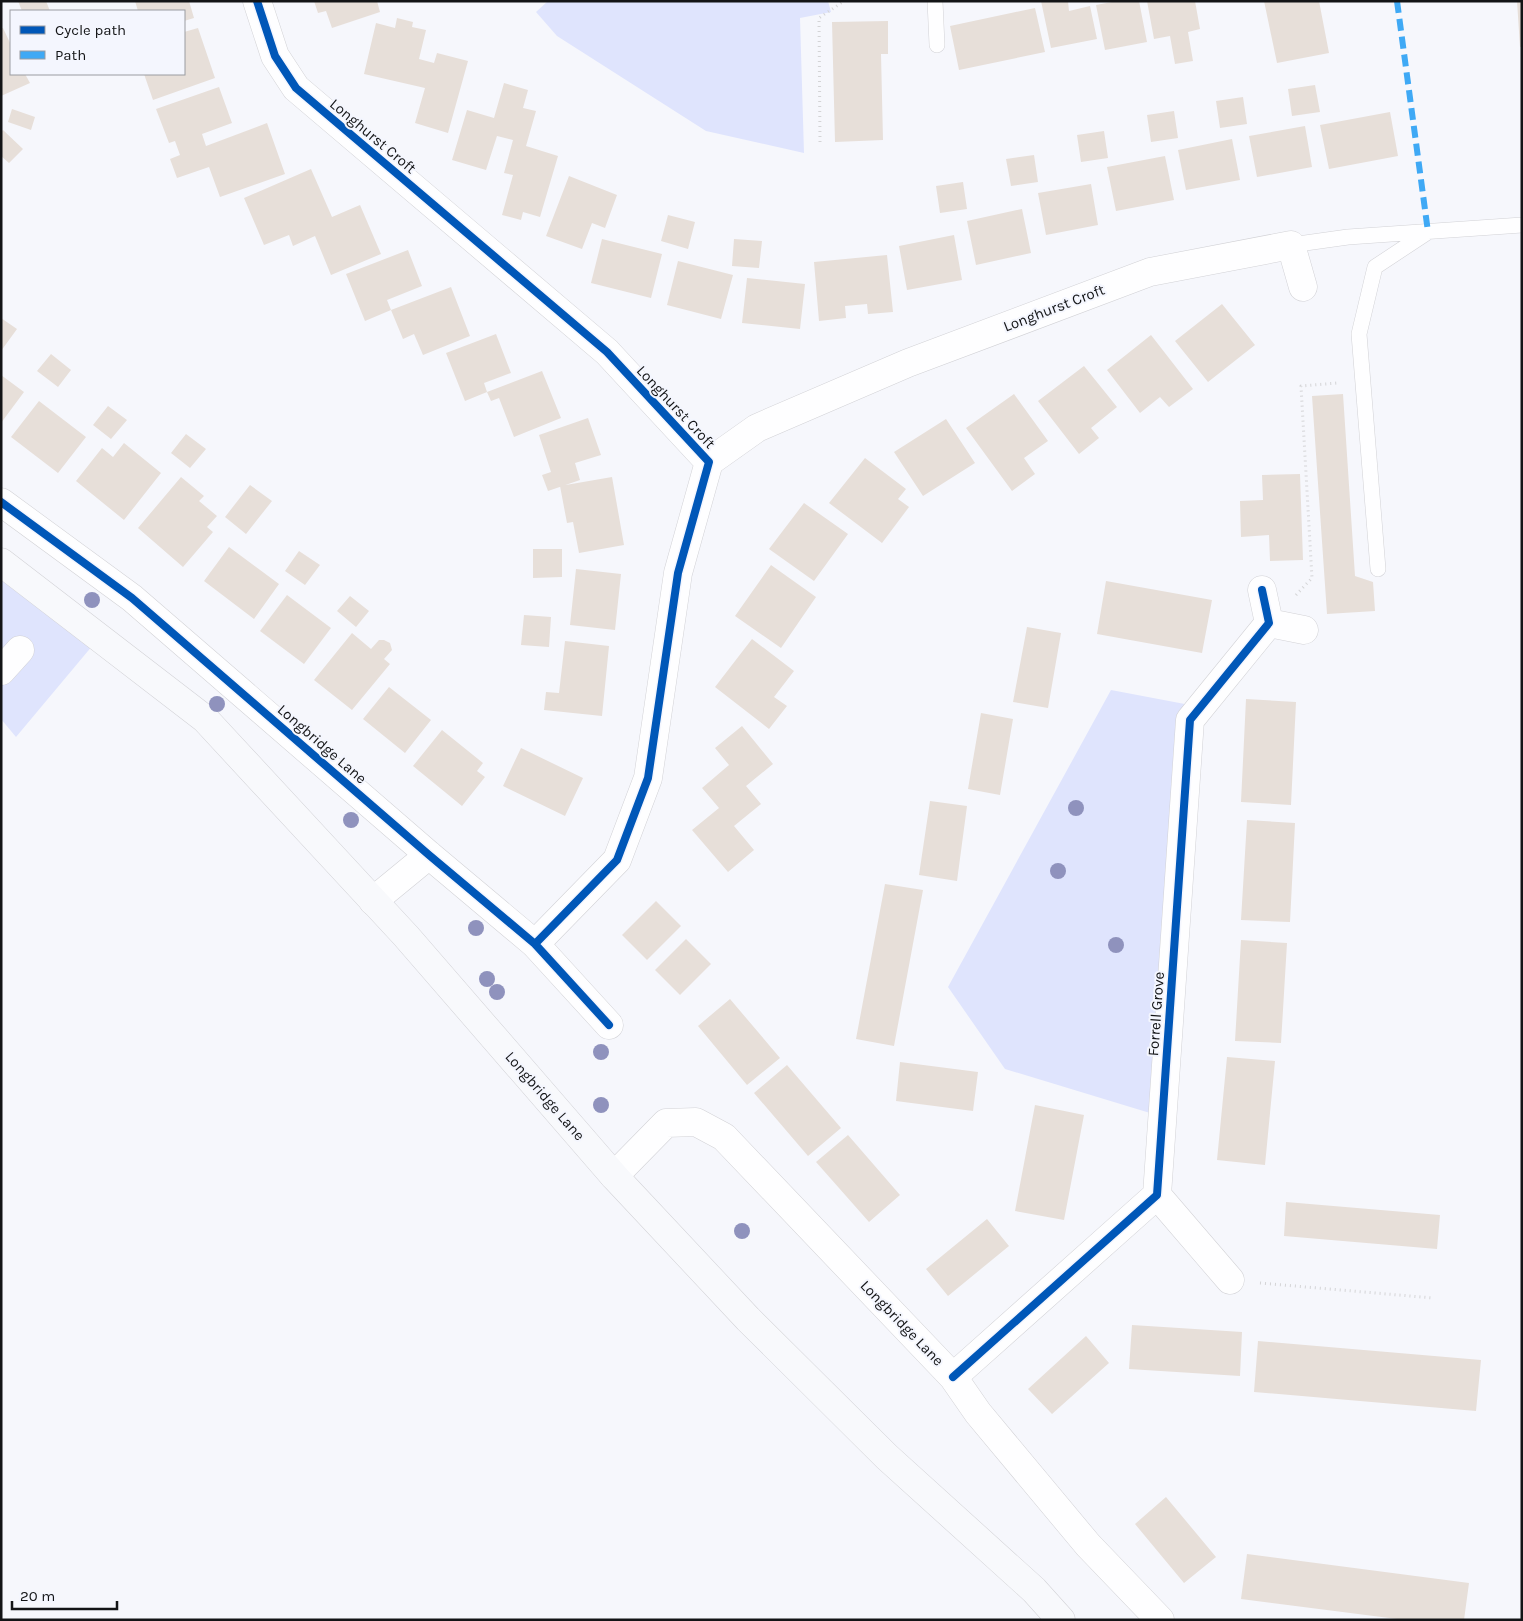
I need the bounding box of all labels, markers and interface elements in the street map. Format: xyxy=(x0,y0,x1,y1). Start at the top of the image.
legend xyxy=(10,10,185,75)
text: Cycle path xyxy=(55,21,126,39)
text: Path xyxy=(55,46,86,64)
street label: Longhurst Croft xyxy=(326,95,420,178)
street label: Longhurst Croft xyxy=(1001,280,1107,336)
street label: Longhurst Croft xyxy=(633,362,719,453)
street label: Longbridge Lane xyxy=(274,700,370,788)
street label: Forrell Grove xyxy=(1144,971,1168,1057)
street label: Longbridge Lane xyxy=(501,1048,589,1144)
street label: Longbridge Lane xyxy=(857,1276,947,1370)
scale bar xyxy=(12,1578,118,1610)
text: 20 m xyxy=(20,1587,55,1605)

